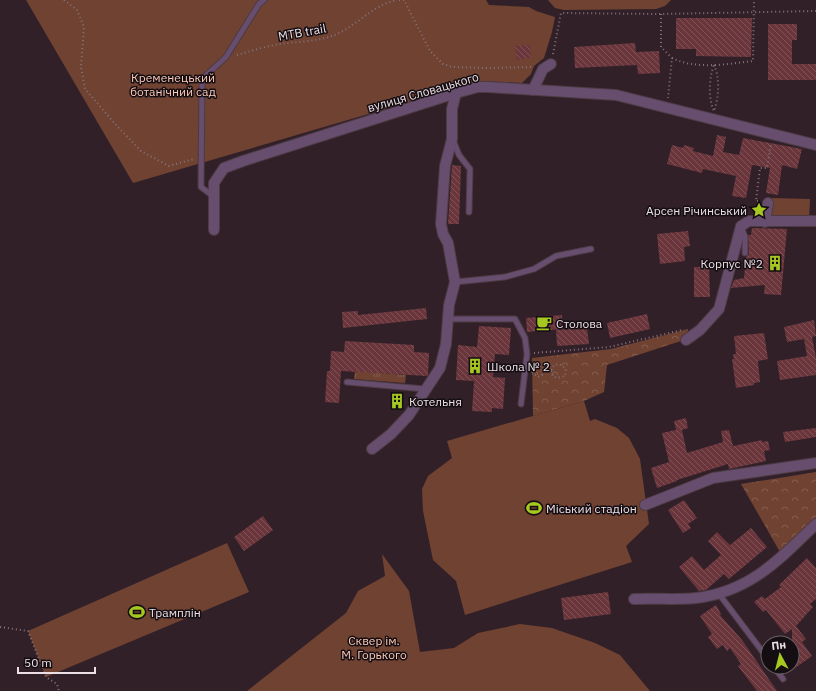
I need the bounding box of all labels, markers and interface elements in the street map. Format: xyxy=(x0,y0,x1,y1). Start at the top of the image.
street label: MTB trail xyxy=(277,20,327,44)
street label: вулиця Словацького xyxy=(366,69,481,115)
park label: Кременецький ботанічний сад xyxy=(130,70,216,99)
place icon: Арсен Річинський xyxy=(750,201,768,219)
place label: Арсен Річинський xyxy=(646,203,747,218)
building icon: Корпус №2 xyxy=(766,254,784,272)
place label: Корпус №2 xyxy=(701,256,763,271)
cafe icon: Столова xyxy=(535,314,553,332)
place label: Столова xyxy=(556,316,603,331)
building icon: Школа № 2 xyxy=(466,357,484,375)
place label: Школа № 2 xyxy=(487,359,550,374)
building icon: Котельня xyxy=(388,392,406,410)
place label: Котельня xyxy=(409,394,462,409)
sports icon: Міський стадіон xyxy=(525,499,543,517)
place label: Міський стадіон xyxy=(546,501,637,516)
sports icon: Трамплін xyxy=(128,603,146,621)
place label: Трамплін xyxy=(149,605,201,620)
park label: Сквер ім. М. Горького xyxy=(341,633,407,662)
north arrow xyxy=(760,635,800,675)
text: Пн xyxy=(771,637,787,653)
scale bar xyxy=(18,649,95,675)
text: 50 m xyxy=(24,655,52,670)

